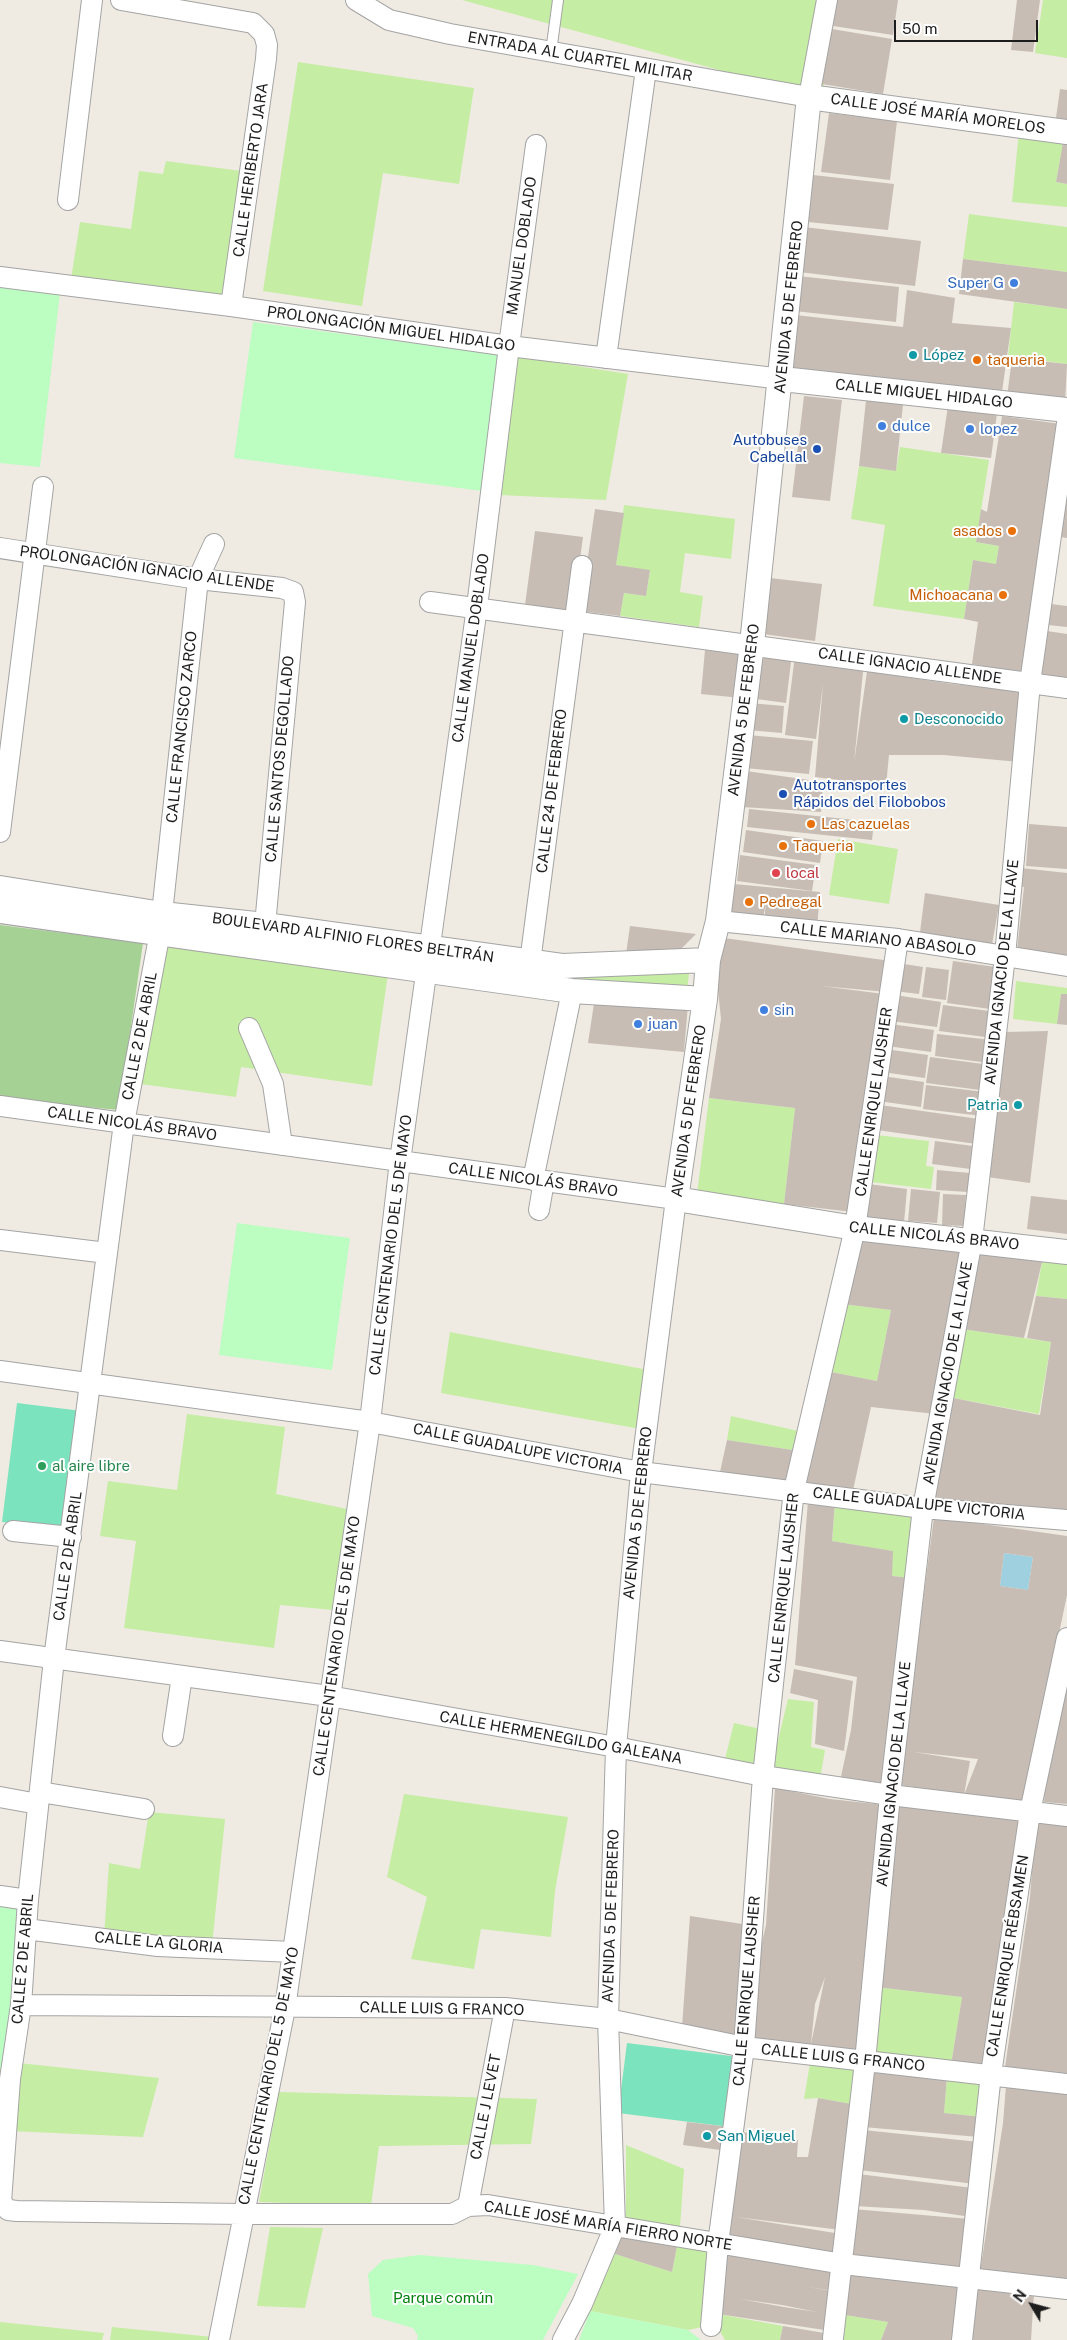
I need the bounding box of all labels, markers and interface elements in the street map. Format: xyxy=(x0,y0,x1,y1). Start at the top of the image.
scale bar xyxy=(897,10,1041,42)
text: 50 m xyxy=(902,20,937,37)
street label: ENTRADA AL CUARTEL MILITAR xyxy=(466,28,694,86)
street label: CALLE HERIBERTO JARA xyxy=(230,82,272,258)
street label: CALLE JOSÉ MARÍA MORELOS xyxy=(829,90,1047,138)
street label: MANUEL DOBLADO xyxy=(503,175,541,317)
street label: AVENIDA 5 DE FEBRERO xyxy=(771,220,807,394)
place label: Super G xyxy=(947,274,1004,292)
marker: Super G xyxy=(1008,277,1020,289)
street label: PROLONGACIÓN MIGUEL HIDALGO xyxy=(266,303,516,355)
place label: López xyxy=(923,346,964,364)
marker: López xyxy=(907,349,919,361)
place label: taqueria xyxy=(987,351,1045,369)
marker: taqueria xyxy=(971,354,983,366)
street label: CALLE MIGUEL HIDALGO xyxy=(834,376,1014,412)
place label: dulce xyxy=(892,417,931,435)
marker: dulce xyxy=(876,420,888,432)
place label: lopez xyxy=(980,420,1017,438)
marker: lopez xyxy=(964,423,976,435)
place label: Autobuses Cabellal xyxy=(732,431,807,466)
marker: Autobuses Cabellal xyxy=(811,443,823,455)
place label: asados xyxy=(953,522,1002,540)
marker: asados xyxy=(1006,525,1018,537)
street label: PROLONGACIÓN IGNACIO ALLENDE xyxy=(18,542,276,596)
street label: CALLE MANUEL DOBLADO xyxy=(449,552,493,744)
place label: Michoacana xyxy=(909,586,993,604)
marker: Michoacana xyxy=(997,589,1009,601)
street label: AVENIDA 5 DE FEBRERO xyxy=(724,623,764,797)
street label: CALLE FRANCISCO ZARCO xyxy=(163,630,201,824)
street label: CALLE IGNACIO ALLENDE xyxy=(817,644,1003,688)
street label: CALLE SANTOS DEGOLLADO xyxy=(262,655,298,863)
street label: CALLE 24 DE FEBRERO xyxy=(533,708,571,874)
place label: Desconocido xyxy=(914,710,1003,728)
marker: Desconocido xyxy=(898,713,910,725)
place label: Autotransportes Rápidos del Filobobos xyxy=(793,776,946,811)
marker: Autotransportes Rápidos del Filobobos xyxy=(777,788,789,800)
place label: Las cazuelas xyxy=(821,815,910,833)
marker: Las cazuelas xyxy=(805,818,817,830)
place label: Taqueria xyxy=(793,837,853,855)
marker: Taqueria xyxy=(777,840,789,852)
street label: AVENIDA IGNACIO DE LA LLAVE xyxy=(981,858,1023,1086)
place label: local xyxy=(786,864,820,882)
marker: local xyxy=(770,867,782,879)
place label: Pedregal xyxy=(759,893,822,911)
marker: Pedregal xyxy=(743,896,755,908)
street label: BOULEVARD ALFINIO FLORES BELTRÁN xyxy=(211,909,495,967)
street label: CALLE MARIANO ABASOLO xyxy=(779,918,977,960)
street label: CALLE 2 DE ABRIL xyxy=(119,970,161,1102)
place label: sin xyxy=(774,1001,794,1019)
marker: sin xyxy=(758,1004,770,1016)
street label: CALLE ENRIQUE LAUSHER xyxy=(852,1006,896,1198)
place label: juan xyxy=(648,1015,678,1033)
marker: juan xyxy=(632,1018,644,1030)
street label: AVENIDA 5 DE FEBRERO xyxy=(668,1024,710,1198)
place label: Patria xyxy=(967,1096,1008,1114)
marker: Patria xyxy=(1012,1099,1024,1111)
street label: CALLE NICOLÁS BRAVO xyxy=(46,1103,218,1145)
street label: CALLE CENTENARIO DEL 5 DE MAYO xyxy=(366,1114,416,1376)
street label: CALLE NICOLÁS BRAVO xyxy=(447,1159,619,1201)
street label: CALLE NICOLÁS BRAVO xyxy=(848,1218,1020,1254)
street label: AVENIDA IGNACIO DE LA LLAVE xyxy=(919,1260,977,1486)
street label: CALLE GUADALUPE VICTORIA xyxy=(411,1420,625,1478)
street label: AVENIDA 5 DE FEBRERO xyxy=(620,1426,656,1600)
place label: al aire libre xyxy=(52,1457,130,1475)
marker: al aire libre xyxy=(36,1460,48,1472)
street label: CALLE GUADALUPE VICTORIA xyxy=(812,1484,1026,1524)
street label: CALLE 2 DE ABRIL xyxy=(50,1490,86,1622)
street label: CALLE ENRIQUE LAUSHER xyxy=(765,1492,803,1684)
street label: CALLE CENTENARIO DEL 5 DE MAYO xyxy=(310,1515,364,1777)
street label: AVENIDA IGNACIO DE LA LLAVE xyxy=(873,1660,915,1888)
street label: CALLE HERMENEGILDO GALEANA xyxy=(438,1708,684,1768)
street label: AVENIDA 5 DE FEBRERO xyxy=(599,1829,623,2003)
street label: CALLE ENRIQUE RÉBSAMEN xyxy=(983,1853,1033,2059)
street label: CALLE 2 DE ABRIL xyxy=(8,1893,38,2025)
street label: CALLE ENRIQUE LAUSHER xyxy=(730,1895,764,2087)
street label: CALLE LA GLORIA xyxy=(94,1928,224,1958)
street label: CALLE CENTENARIO DEL 5 DE MAYO xyxy=(235,1945,303,2207)
street label: CALLE LUIS G FRANCO xyxy=(359,1999,525,2019)
street label: CALLE LUIS G FRANCO xyxy=(760,2040,926,2076)
street label: CALLE J LEVET xyxy=(467,2053,505,2161)
place label: San Miguel xyxy=(717,2127,795,2145)
marker: San Miguel xyxy=(701,2130,713,2142)
street label: CALLE JOSÉ MARÍA FIERRO NORTE xyxy=(482,2197,734,2255)
north arrow xyxy=(1007,2280,1057,2330)
text: N xyxy=(1010,2287,1030,2305)
park label: Parque común xyxy=(393,2289,493,2307)

